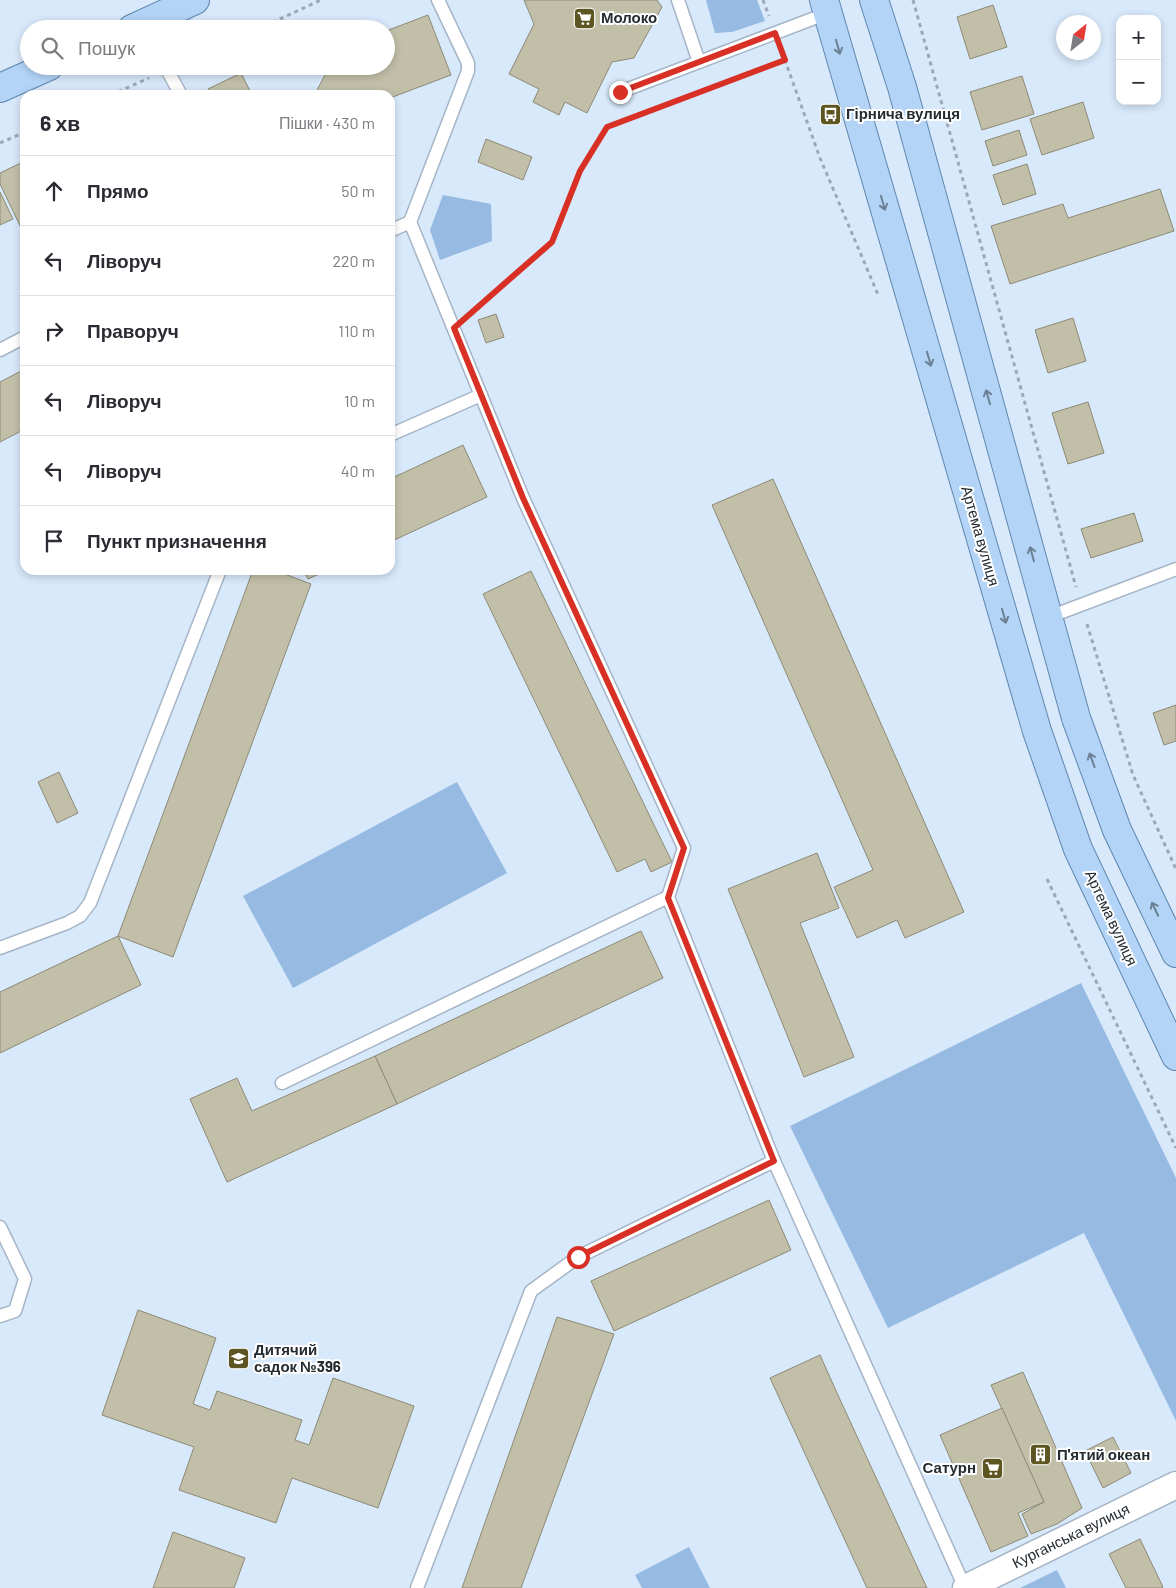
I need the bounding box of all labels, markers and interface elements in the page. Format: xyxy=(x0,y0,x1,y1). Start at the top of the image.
supermarket icon: Молоко xyxy=(573,6,597,30)
place label: Молоко xyxy=(601,8,657,26)
north arrow xyxy=(1056,15,1101,60)
map controls xyxy=(1116,15,1161,105)
button: + xyxy=(1116,15,1161,60)
search box xyxy=(20,20,395,75)
icon: search xyxy=(38,34,66,62)
text: Пошук xyxy=(78,36,135,59)
one-way arrow xyxy=(833,38,843,54)
button: − xyxy=(1116,60,1161,105)
route end xyxy=(609,81,632,104)
bus stop icon: Гірнича вулиця xyxy=(818,102,842,126)
place label: Гірнича вулиця xyxy=(846,104,960,122)
text: 6 хв xyxy=(40,110,80,135)
text: Пішки · 430 m xyxy=(279,113,375,132)
icon: ahead xyxy=(40,177,68,205)
text: Прямо xyxy=(87,179,149,202)
text: 50 m xyxy=(341,181,375,200)
one-way arrow xyxy=(879,194,889,210)
icon: left xyxy=(40,247,68,275)
text: Ліворуч xyxy=(87,249,162,272)
text: 220 m xyxy=(332,251,375,270)
icon: right xyxy=(40,317,68,345)
text: Праворуч xyxy=(87,319,179,342)
text: 110 m xyxy=(338,321,375,340)
one-way arrow xyxy=(924,350,934,366)
icon: left xyxy=(40,387,68,415)
text: Ліворуч xyxy=(87,389,162,412)
one-way arrow xyxy=(983,389,993,405)
text: 10 m xyxy=(344,391,375,410)
icon: left xyxy=(40,457,68,485)
text: Ліворуч xyxy=(87,459,162,482)
text: 40 m xyxy=(341,461,375,480)
street label: Артема вулиця xyxy=(958,484,1004,588)
icon: arrive xyxy=(40,527,68,555)
text: Пункт призначення xyxy=(87,529,267,552)
one-way arrow xyxy=(1026,546,1036,562)
one-way arrow xyxy=(999,607,1009,623)
one-way arrow xyxy=(1087,753,1096,768)
street label: Артема вулиця xyxy=(1082,867,1142,968)
one-way arrow xyxy=(1150,902,1159,917)
route start xyxy=(567,1246,590,1269)
place label: Дитячий садок №396 xyxy=(254,1340,341,1375)
school or university icon: Дитячий садок №396 xyxy=(226,1347,250,1371)
building icon: П'ятий океан xyxy=(1029,1443,1053,1467)
place label: П'ятий океан xyxy=(1057,1445,1150,1463)
supermarket icon: Сатурн xyxy=(980,1456,1004,1480)
place label: Сатурн xyxy=(923,1458,976,1476)
street label: Курганська вулиця xyxy=(1009,1499,1132,1571)

